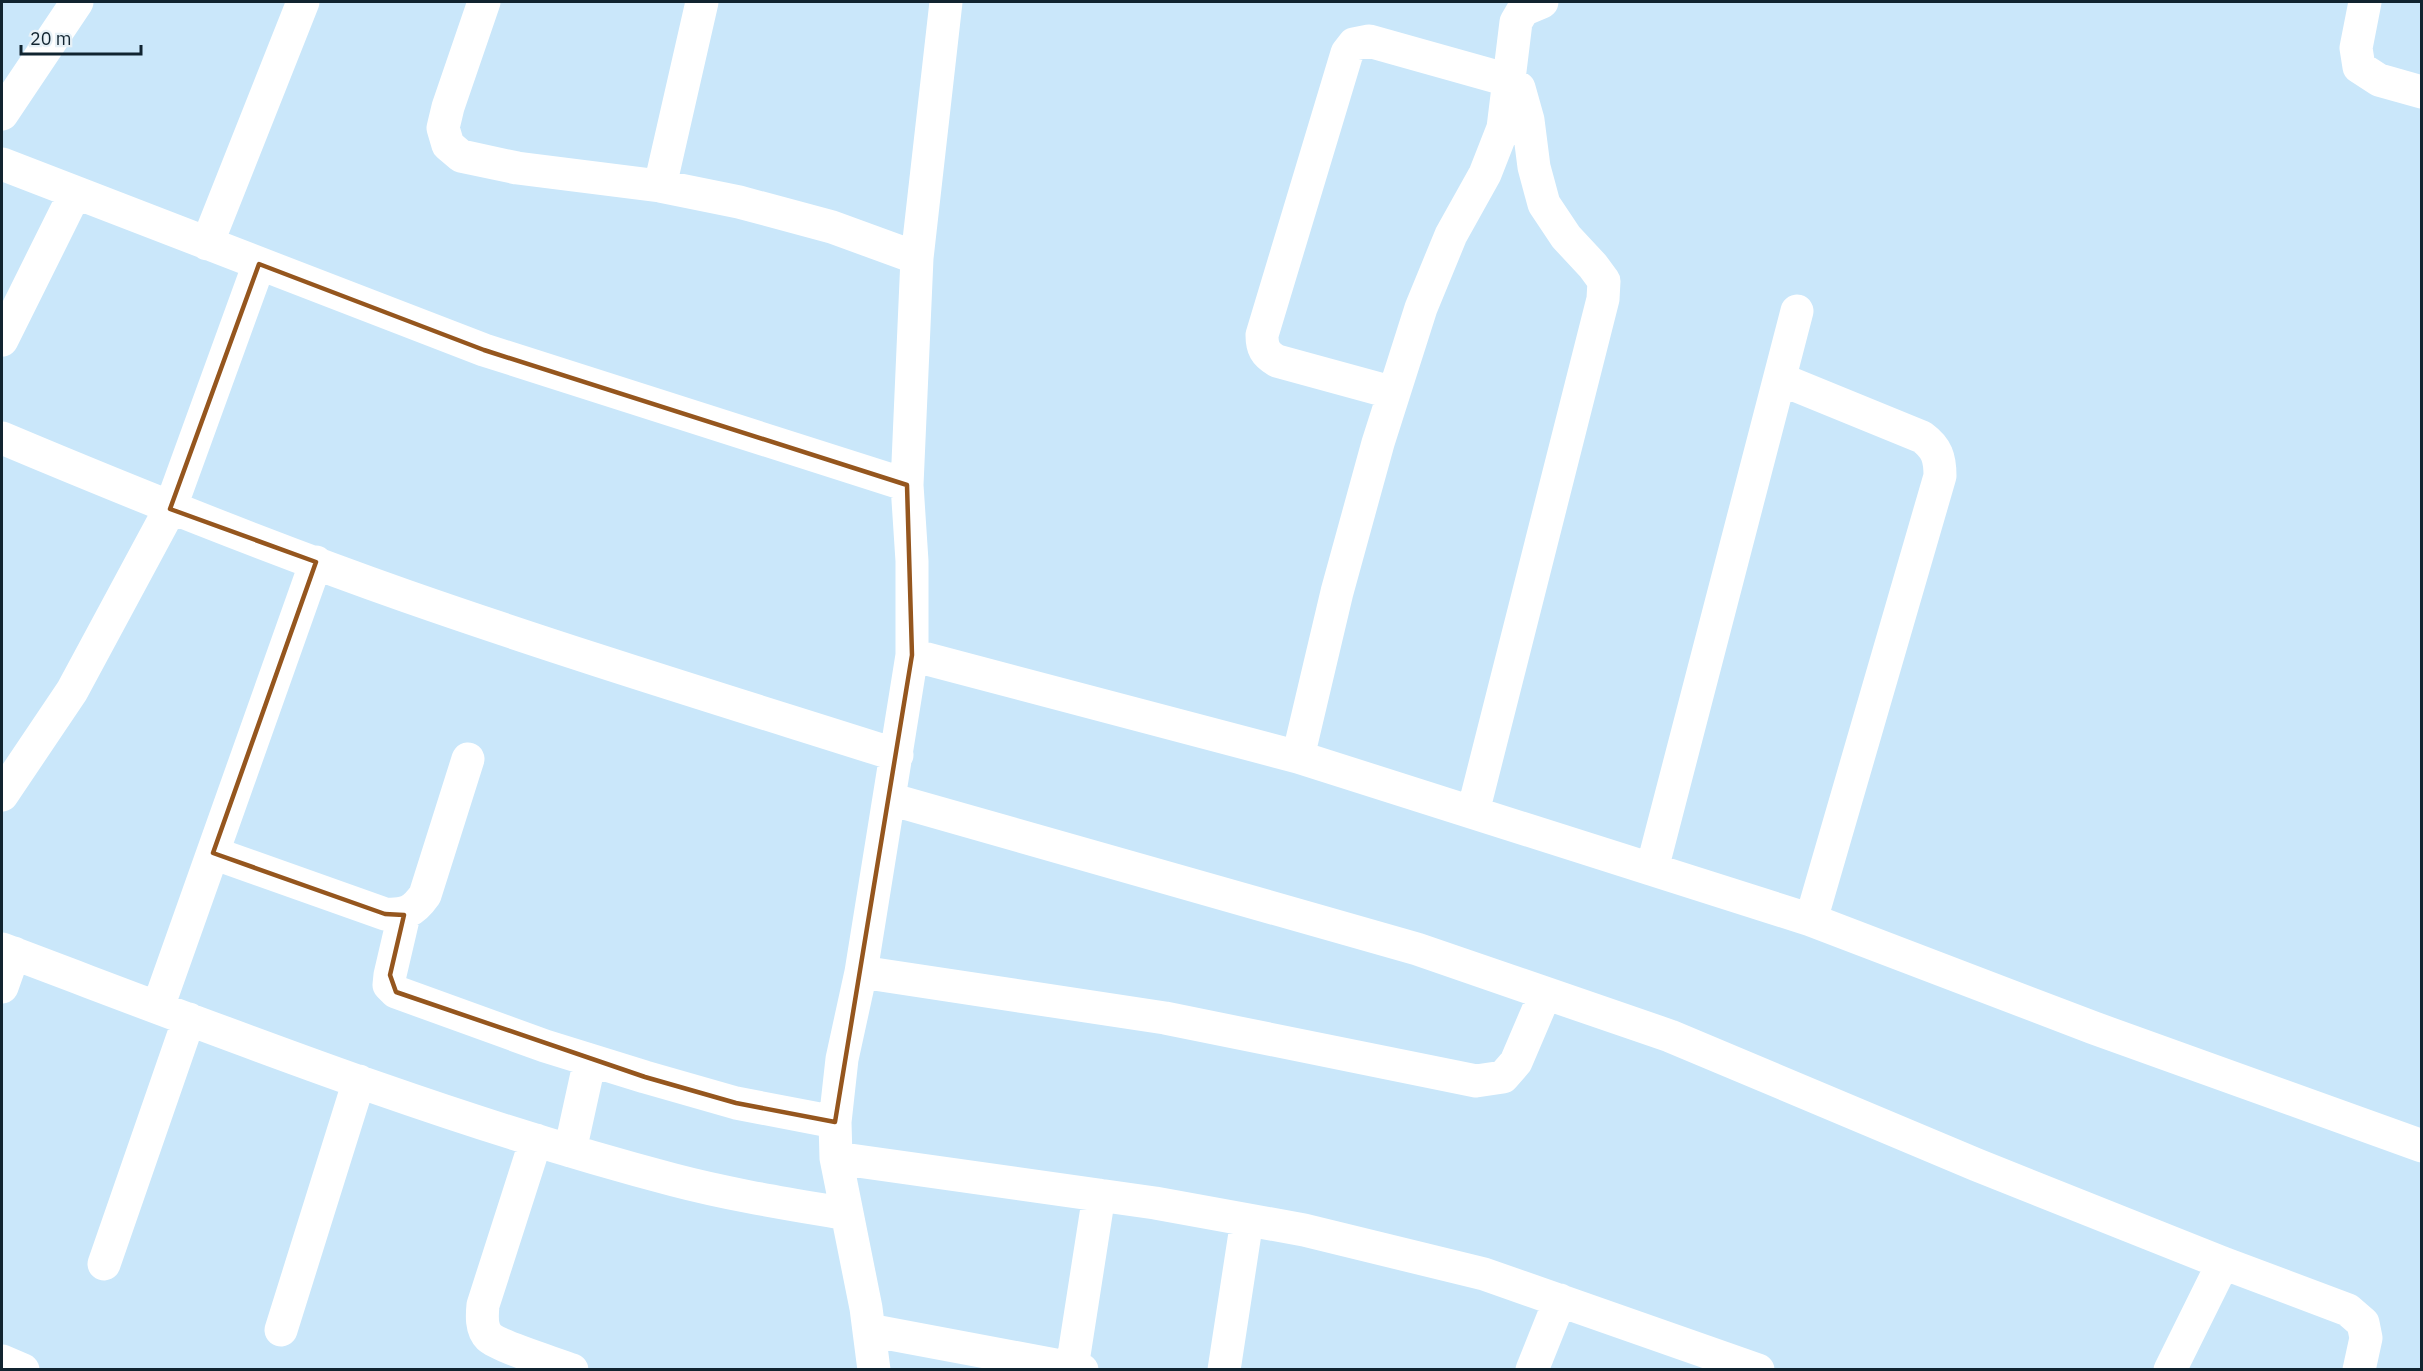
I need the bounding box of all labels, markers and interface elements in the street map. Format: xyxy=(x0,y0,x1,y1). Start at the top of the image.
scale bar xyxy=(21,18,141,56)
text: 20 m xyxy=(30,27,72,50)

